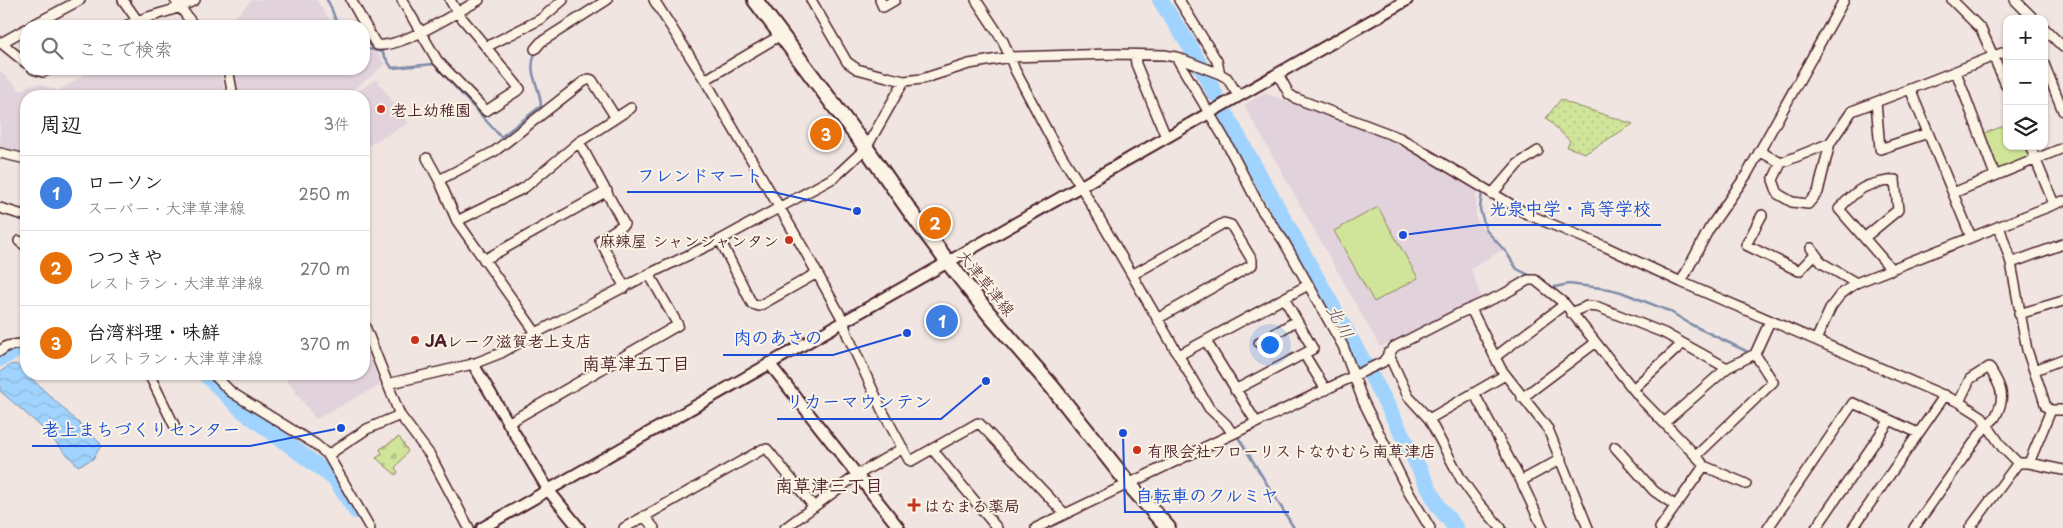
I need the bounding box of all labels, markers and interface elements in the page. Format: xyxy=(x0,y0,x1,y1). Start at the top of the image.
map controls xyxy=(2003,15,2048,150)
button: + xyxy=(2003,15,2048,60)
search box xyxy=(20,20,370,75)
icon: search xyxy=(38,34,66,62)
text: ここで検索 xyxy=(78,34,173,62)
button: − xyxy=(2003,60,2048,105)
place label: 老上幼稚園 xyxy=(391,97,471,121)
marker: 老上幼稚園 xyxy=(375,103,387,115)
button: layers xyxy=(2003,105,2048,150)
text: 周辺 xyxy=(40,107,82,139)
text: 3件 xyxy=(323,111,350,135)
pin: 3 xyxy=(810,115,842,153)
callout: フレンドマート xyxy=(627,159,773,192)
text: フレンドマート xyxy=(637,161,763,188)
text: ローソン xyxy=(87,167,163,195)
text: 1 xyxy=(52,181,60,205)
text: 250 m xyxy=(299,181,350,205)
callout: 光泉中学・高等学校 xyxy=(1479,192,1661,225)
text: 光泉中学・高等学校 xyxy=(1489,194,1651,221)
text: スーパー · 大津草津線 xyxy=(87,195,245,219)
pin: 2 xyxy=(919,204,951,242)
place label: 麻辣屋 シャンシャンタン xyxy=(599,228,779,252)
marker: 麻辣屋 シャンシャンタン xyxy=(783,234,795,246)
text: つつきや xyxy=(87,242,163,270)
street label: 大津草津線 xyxy=(952,243,1022,321)
text: 2 xyxy=(50,256,62,280)
text: 270 m xyxy=(300,256,350,280)
text: レストラン · 大津草津線 xyxy=(87,270,263,294)
water label: 北川 xyxy=(1320,299,1362,343)
pin: 1 xyxy=(926,302,958,340)
text: 台湾料理・味鮮 xyxy=(87,317,220,345)
callout: 肉のあさの xyxy=(723,322,833,355)
text: 肉のあさの xyxy=(733,323,823,350)
place label: JAレーク滋賀老上支店 xyxy=(425,328,592,352)
text: 3 xyxy=(51,331,61,355)
text: 370 m xyxy=(300,331,350,355)
your location xyxy=(1257,332,1283,358)
marker: JAレーク滋賀老上支店 xyxy=(409,334,421,346)
text: レストラン · 大津草津線 xyxy=(87,345,263,369)
district label: 南草津五丁目 xyxy=(582,349,690,376)
callout: リカーマウンテン xyxy=(777,386,941,419)
text: リカーマウンテン xyxy=(786,387,932,414)
callout: 老上まちづくりセンター xyxy=(32,413,250,446)
text: 老上まちづくりセンター xyxy=(42,415,240,442)
place label: 有限会社フローリストなかむら南草津店 xyxy=(1147,438,1436,462)
marker: 有限会社フローリストなかむら南草津店 xyxy=(1131,444,1143,456)
district label: 南草津三丁目 xyxy=(775,471,883,498)
callout: 自転車のクルミヤ xyxy=(1125,479,1289,512)
text: 自転車のクルミヤ xyxy=(1135,481,1279,508)
place label: はなまる薬局 xyxy=(924,493,1020,517)
marker: はなまる薬局 xyxy=(908,499,920,511)

